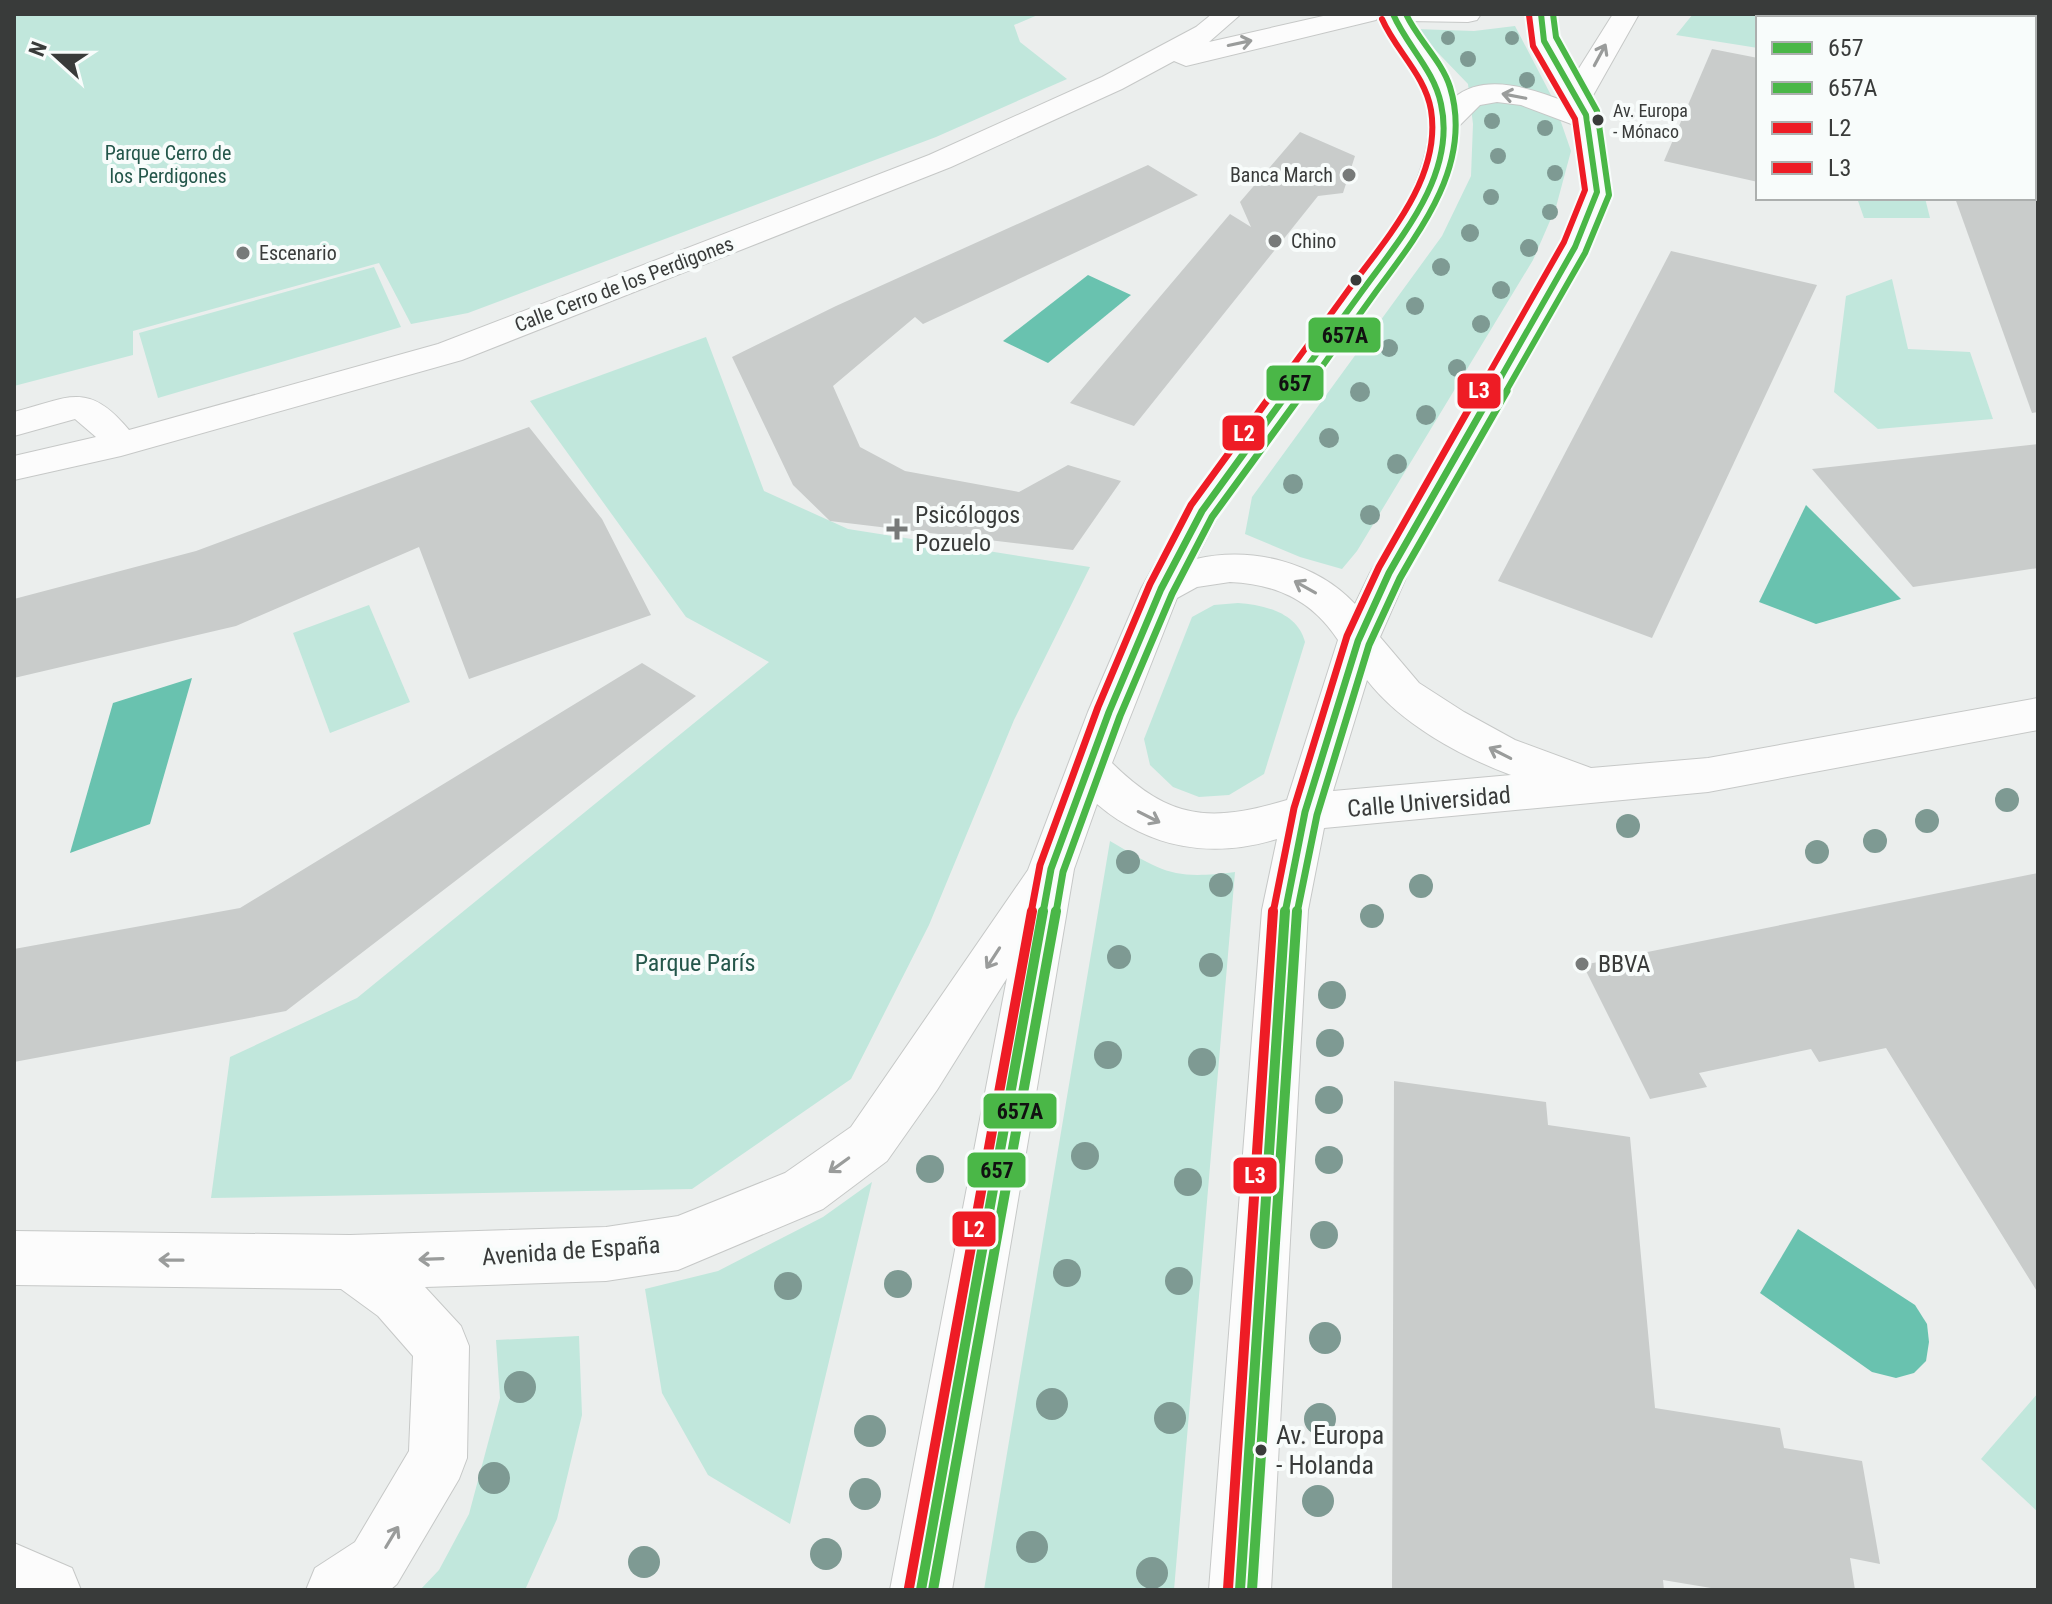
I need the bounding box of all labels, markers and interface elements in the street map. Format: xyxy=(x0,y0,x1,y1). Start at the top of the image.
north arrow xyxy=(16,16,96,96)
legend xyxy=(1756,16,2036,200)
text: 657 xyxy=(1828,34,1864,62)
one-way arrow xyxy=(1226,35,1252,50)
text: N xyxy=(24,38,52,60)
one-way arrow xyxy=(1592,44,1608,67)
text: 657A xyxy=(1828,74,1878,102)
one-way arrow xyxy=(1502,88,1527,103)
place label: Av. Europa - Mónaco xyxy=(1613,100,1688,142)
marker: Av. Europa - Mónaco xyxy=(1590,112,1606,128)
text: L2 xyxy=(1828,114,1851,142)
park label: Parque Cerro de los Perdigones xyxy=(105,141,231,188)
text: L3 xyxy=(1828,154,1851,182)
place label: Banca March xyxy=(1230,163,1333,187)
marker: Banca March xyxy=(1340,166,1358,184)
place label: Chino xyxy=(1291,229,1336,253)
street label: Calle Cerro de los Perdigones xyxy=(511,231,737,337)
marker: Chino xyxy=(1266,232,1284,250)
place label: Escenario xyxy=(259,241,337,265)
marker: Escenario xyxy=(234,244,252,262)
unlabelled marker xyxy=(1348,272,1364,288)
line badge: 657A xyxy=(1307,316,1382,354)
text: 657A xyxy=(1322,323,1368,348)
line badge: 657 xyxy=(1265,364,1325,402)
text: 657 xyxy=(1278,371,1312,396)
line badge: L3 xyxy=(1456,372,1502,410)
text: L3 xyxy=(1468,378,1490,403)
line badge: L2 xyxy=(1221,414,1266,452)
text: L2 xyxy=(1233,421,1255,446)
place label: Psicólogos Pozuelo xyxy=(915,501,1020,557)
marker: Psicólogos Pozuelo xyxy=(886,518,908,540)
one-way arrow xyxy=(1294,578,1318,594)
one-way arrow xyxy=(1488,745,1512,760)
street label: Calle Universidad xyxy=(1346,781,1512,823)
one-way arrow xyxy=(1137,809,1160,825)
one-way arrow xyxy=(985,947,1001,969)
park label: Parque París xyxy=(635,949,755,977)
place label: BBVA xyxy=(1598,950,1650,978)
marker: BBVA xyxy=(1573,955,1591,973)
line badge: 657A xyxy=(982,1092,1058,1130)
text: 657A xyxy=(997,1099,1043,1124)
line badge: 657 xyxy=(966,1151,1027,1189)
line badge: L3 xyxy=(1232,1156,1278,1195)
one-way arrow xyxy=(829,1157,850,1174)
text: 657 xyxy=(980,1158,1014,1183)
text: L3 xyxy=(1244,1163,1266,1188)
line badge: L2 xyxy=(951,1210,997,1248)
text: L2 xyxy=(963,1217,985,1242)
street label: Avenida de España xyxy=(481,1231,661,1271)
one-way arrow xyxy=(158,1252,185,1268)
one-way arrow xyxy=(418,1252,445,1267)
place label: Av. Europa - Holanda xyxy=(1276,1420,1384,1480)
marker: Av. Europa - Holanda xyxy=(1253,1442,1269,1458)
one-way arrow xyxy=(384,1526,400,1549)

